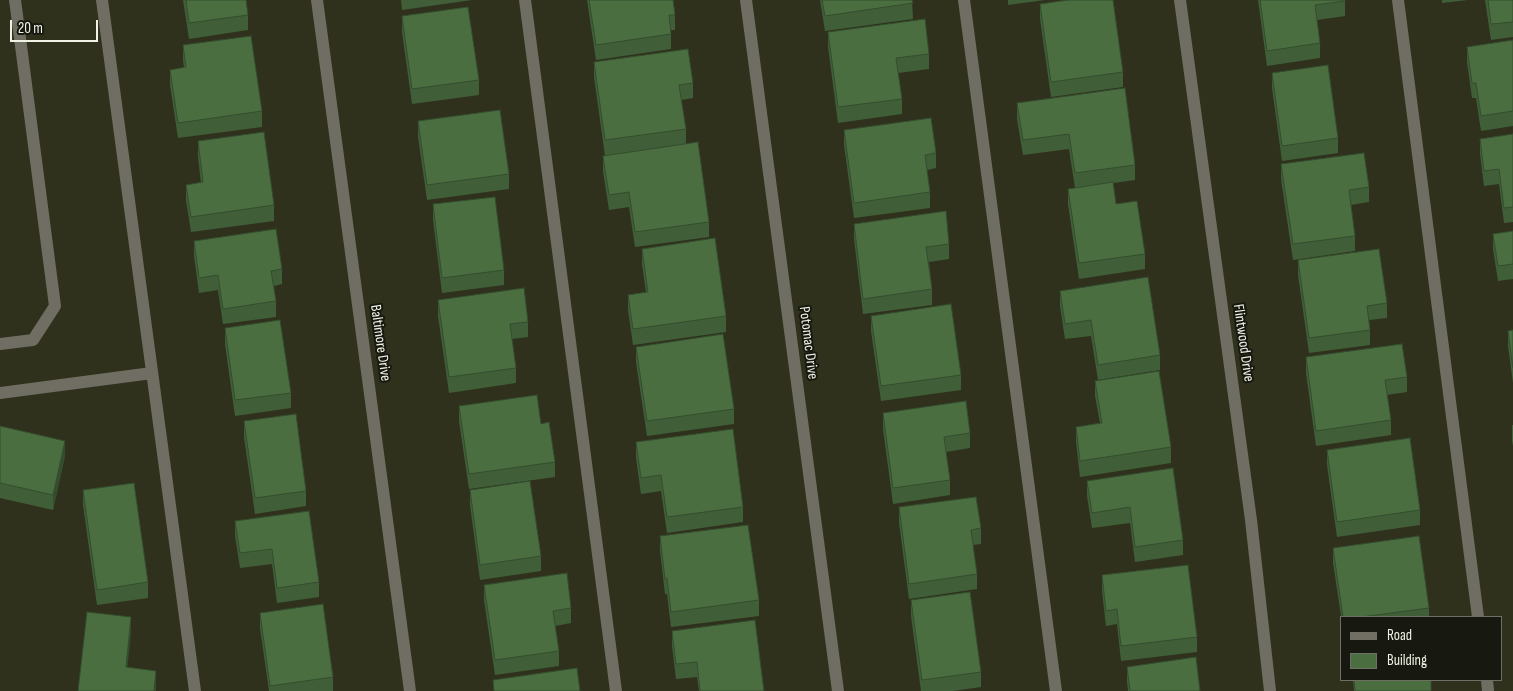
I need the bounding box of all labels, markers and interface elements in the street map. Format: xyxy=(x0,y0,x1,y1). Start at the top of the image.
scale bar xyxy=(12,10,100,42)
text: 20 m xyxy=(18,19,43,38)
street label: Flintwood Drive xyxy=(1229,303,1257,383)
street label: Baltimore Drive xyxy=(366,304,394,382)
street label: Potomac Drive xyxy=(795,306,821,380)
legend xyxy=(1340,616,1503,681)
text: Road xyxy=(1387,626,1412,645)
text: Building xyxy=(1387,651,1427,670)

